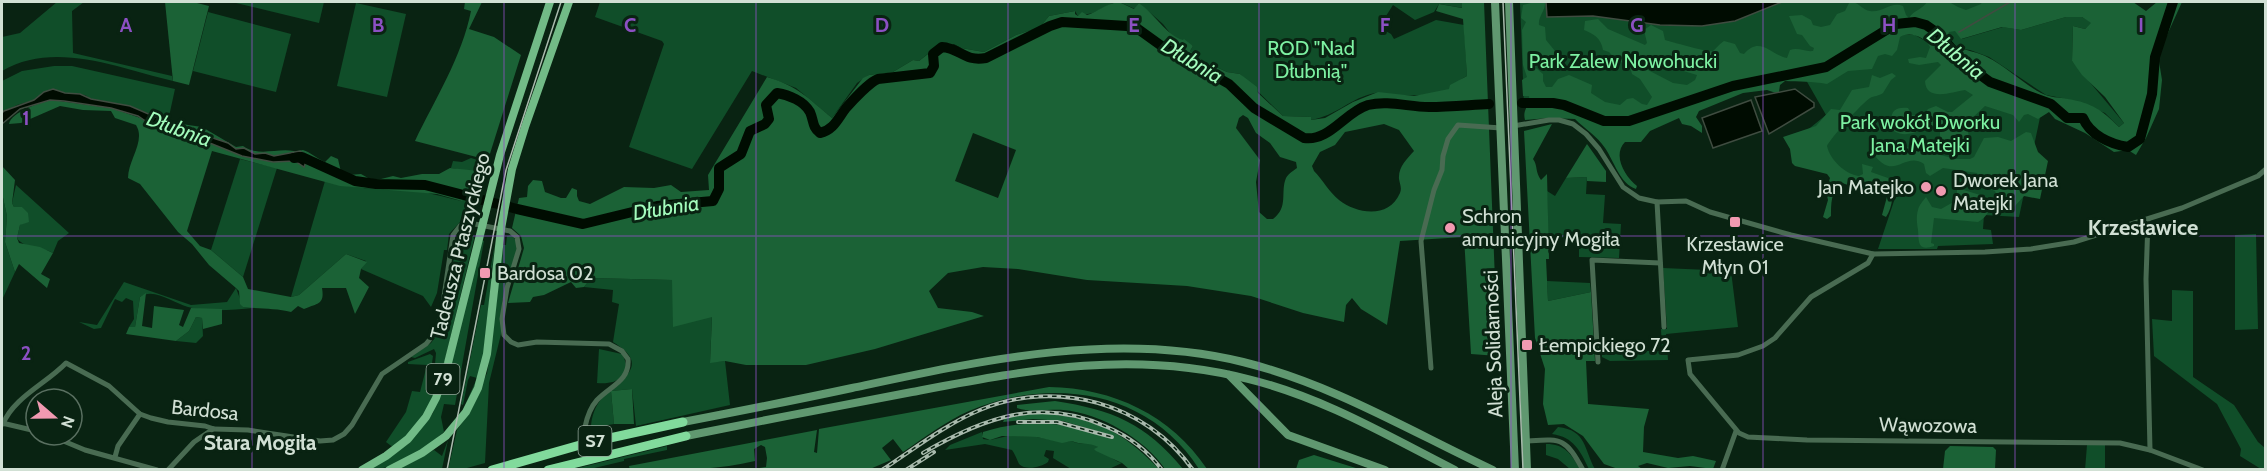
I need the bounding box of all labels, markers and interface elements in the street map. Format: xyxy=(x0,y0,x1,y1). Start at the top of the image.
text: A xyxy=(120,13,133,37)
text: B xyxy=(372,13,384,37)
text: C xyxy=(624,13,636,37)
text: D xyxy=(875,13,889,37)
text: E xyxy=(1128,13,1140,37)
text: F xyxy=(1380,13,1391,37)
text: G xyxy=(1630,13,1644,37)
text: H xyxy=(1882,13,1896,37)
text: I xyxy=(2138,13,2144,37)
water label: Dłubnia xyxy=(1923,23,1990,85)
water label: Dłubnia xyxy=(1157,33,1227,89)
park label: ROD "Nad Dłubnią" xyxy=(1267,36,1355,83)
park label: Park Zalew Nowohucki xyxy=(1529,49,1717,73)
water label: Dłubnia xyxy=(143,105,215,152)
text: 1 xyxy=(22,106,30,130)
park label: Park wokół Dworku Jana Matejki xyxy=(1840,110,2000,157)
street label: Tadeusza Ptaszyckiego xyxy=(425,150,495,342)
place label: Dworek Jana Matejki xyxy=(1953,168,2058,215)
place label: Jan Matejko xyxy=(1817,175,1914,199)
marker: Jan Matejko xyxy=(1919,180,1933,194)
marker: Dworek Jana Matejki xyxy=(1934,184,1948,198)
water label: Dłubnia xyxy=(631,190,701,225)
place label: Schron amunicyjny Mogiła xyxy=(1462,204,1620,251)
district label: Krzesławice xyxy=(2088,214,2198,241)
marker: Krzesławice Młyn 01 xyxy=(1728,215,1742,229)
marker: Schron amunicyjny Mogiła xyxy=(1443,221,1457,235)
place label: Krzesławice Młyn 01 xyxy=(1686,232,1784,279)
place label: Bardosa 02 xyxy=(497,261,594,285)
marker: Bardosa 02 xyxy=(478,266,492,280)
street label: Aleja Solidarności xyxy=(1478,270,1508,418)
place label: Łempickiego 72 xyxy=(1539,333,1671,357)
marker: Łempickiego 72 xyxy=(1520,338,1534,352)
text: 2 xyxy=(21,341,31,365)
road number: 79 xyxy=(426,364,460,394)
north arrow xyxy=(24,387,84,447)
street label: Bardosa xyxy=(170,395,240,426)
street label: Wąwozowa xyxy=(1879,412,1978,438)
text: N xyxy=(57,413,78,431)
road number: S7 xyxy=(578,426,612,456)
district label: Stara Mogiła xyxy=(204,430,317,455)

